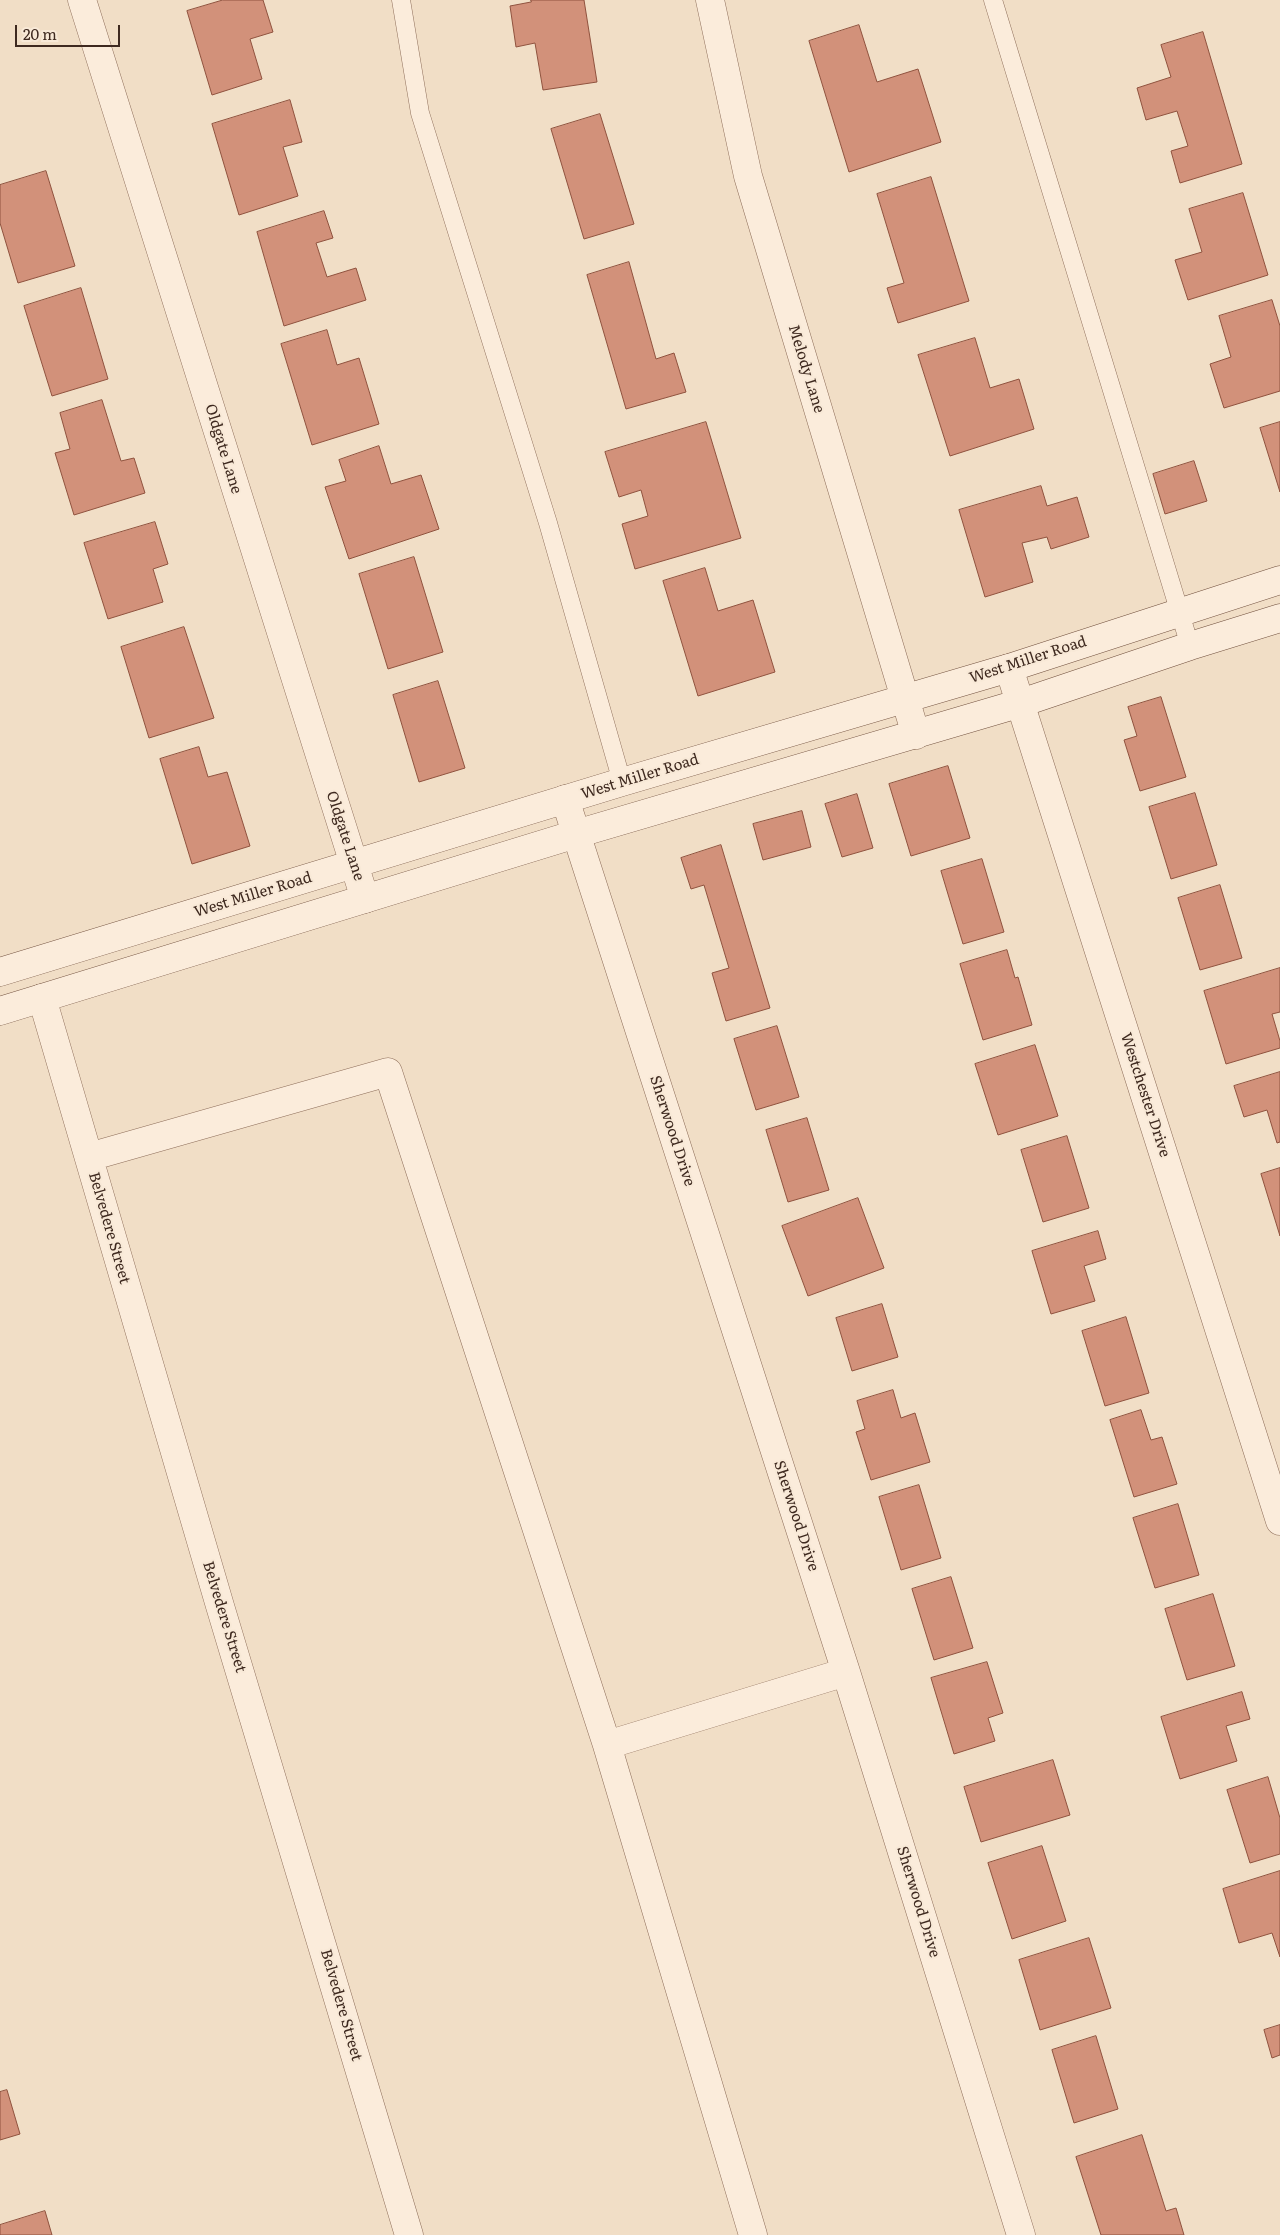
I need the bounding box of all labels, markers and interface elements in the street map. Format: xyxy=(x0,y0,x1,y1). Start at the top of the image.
scale bar xyxy=(18,15,122,47)
text: 20 m xyxy=(23,22,57,45)
street label: Melody Lane xyxy=(784,323,828,415)
street label: Oldgate Lane xyxy=(201,402,245,496)
street label: West Miller Road xyxy=(967,633,1089,687)
street label: West Miller Road xyxy=(579,751,701,803)
street label: Oldgate Lane xyxy=(322,789,368,883)
street label: West Miller Road xyxy=(192,869,314,921)
street label: Westchester Drive xyxy=(1116,1031,1174,1159)
street label: Sherwood Drive xyxy=(646,1073,698,1189)
street label: Belvedere Street xyxy=(84,1170,134,1286)
street label: Sherwood Drive xyxy=(770,1458,822,1574)
street label: Belvedere Street xyxy=(198,1559,250,1675)
street label: Sherwood Drive xyxy=(893,1844,943,1960)
street label: Belvedere Street xyxy=(316,1947,366,2063)

